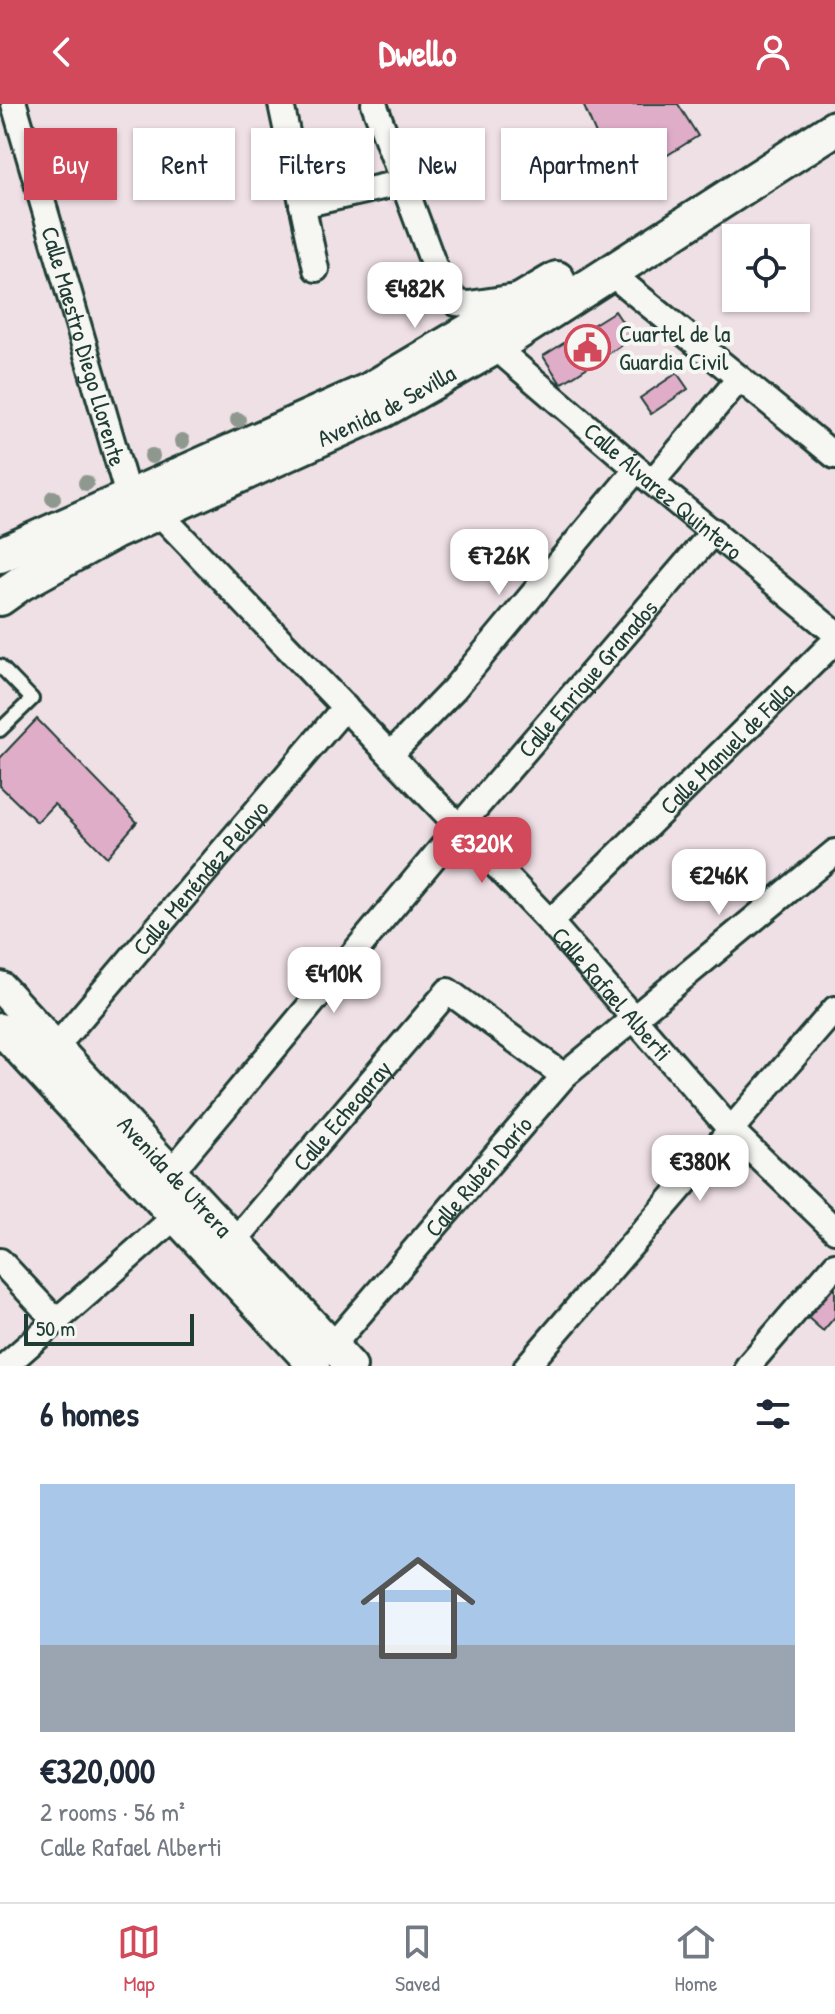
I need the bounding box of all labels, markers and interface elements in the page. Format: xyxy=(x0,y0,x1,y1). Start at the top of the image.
text: Dwello xyxy=(378,28,457,77)
icon: back xyxy=(40,30,84,74)
icon: person xyxy=(751,30,795,74)
chip: Buy xyxy=(24,128,117,200)
chip: Rent xyxy=(133,128,235,200)
chip: Filters xyxy=(251,128,374,200)
chip: New xyxy=(390,128,485,200)
chip: Apartment xyxy=(501,128,667,200)
street label: Calle Maestro Diego Llorente xyxy=(34,222,134,470)
map controls xyxy=(722,224,810,312)
button: locate xyxy=(722,224,810,312)
pin: €482K xyxy=(359,262,471,330)
text: €482K xyxy=(385,270,445,305)
place label: Cuartel de la Guardia Civil xyxy=(619,317,730,377)
public building icon: Cuartel de la Guardia Civil xyxy=(564,323,612,371)
street label: Avenida de Sevilla xyxy=(312,357,461,454)
street label: Calle Álvarez Quintero xyxy=(577,415,750,567)
pin: €726K xyxy=(443,529,555,597)
text: €726K xyxy=(468,537,530,572)
street label: Calle Enrique Granados xyxy=(510,592,664,764)
street label: Calle Manuel de Falla xyxy=(653,675,801,821)
street label: Calle Menéndez Pelayo xyxy=(125,793,276,962)
pin: €320K xyxy=(426,817,538,885)
text: €320K xyxy=(451,825,513,860)
pin: €246K xyxy=(663,849,775,917)
text: €246K xyxy=(690,857,748,892)
street label: Calle Rafael Alberti xyxy=(545,919,680,1067)
pin: €410K xyxy=(278,947,390,1015)
text: €410K xyxy=(306,955,362,990)
street label: Calle Echegaray xyxy=(285,1053,398,1178)
street label: Avenida de Utrera xyxy=(111,1109,240,1244)
street label: Calle Rubén Darío xyxy=(417,1109,539,1243)
pin: €380K xyxy=(644,1135,756,1203)
text: €380K xyxy=(670,1143,730,1178)
scale bar xyxy=(24,1310,194,1346)
text: 50 m xyxy=(36,1313,75,1343)
text: 6 homes xyxy=(40,1391,139,1437)
icon: filters xyxy=(751,1392,795,1436)
icon: home xyxy=(346,1536,490,1680)
text: €320,000 xyxy=(40,1748,155,1794)
text: 2 rooms · 56 m² xyxy=(40,1794,185,1829)
text: Calle Rafael Alberti xyxy=(40,1829,222,1864)
tab: Map xyxy=(117,1920,161,1998)
tab: Saved xyxy=(395,1920,440,1998)
tab: Home xyxy=(674,1920,718,1998)

